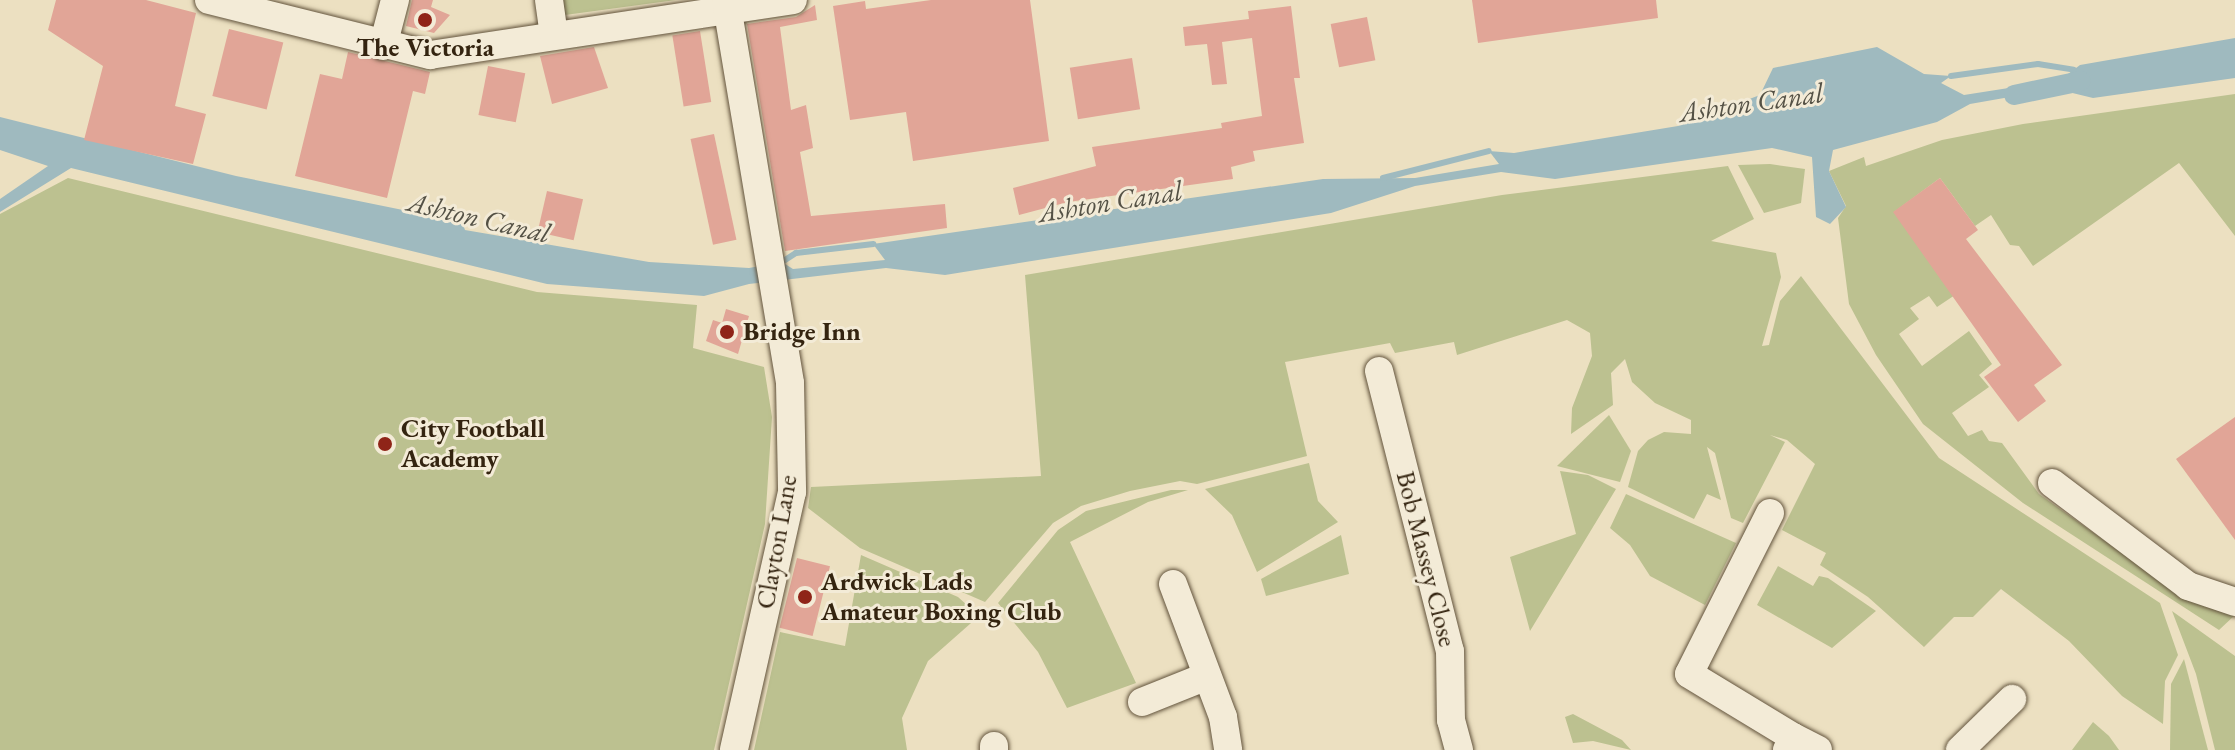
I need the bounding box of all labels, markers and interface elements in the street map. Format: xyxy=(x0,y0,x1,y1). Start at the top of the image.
marker: The Victoria xyxy=(416,11,434,29)
place label: The Victoria xyxy=(356,32,494,64)
water label: Ashton Canal xyxy=(1677,75,1825,129)
water label: Ashton Canal xyxy=(1036,173,1184,229)
water label: Ashton Canal xyxy=(404,184,554,250)
place label: Bridge Inn xyxy=(743,316,861,348)
marker: Bridge Inn xyxy=(718,323,736,341)
place label: City Football Academy xyxy=(401,413,545,474)
marker: City Football Academy xyxy=(376,435,394,453)
street label: Bob Massey Close xyxy=(1389,468,1463,650)
street label: Clayton Lane xyxy=(750,473,804,611)
place label: Ardwick Lads Amateur Boxing Club xyxy=(821,566,1061,628)
marker: Ardwick Lads Amateur Boxing Club xyxy=(796,588,814,606)

